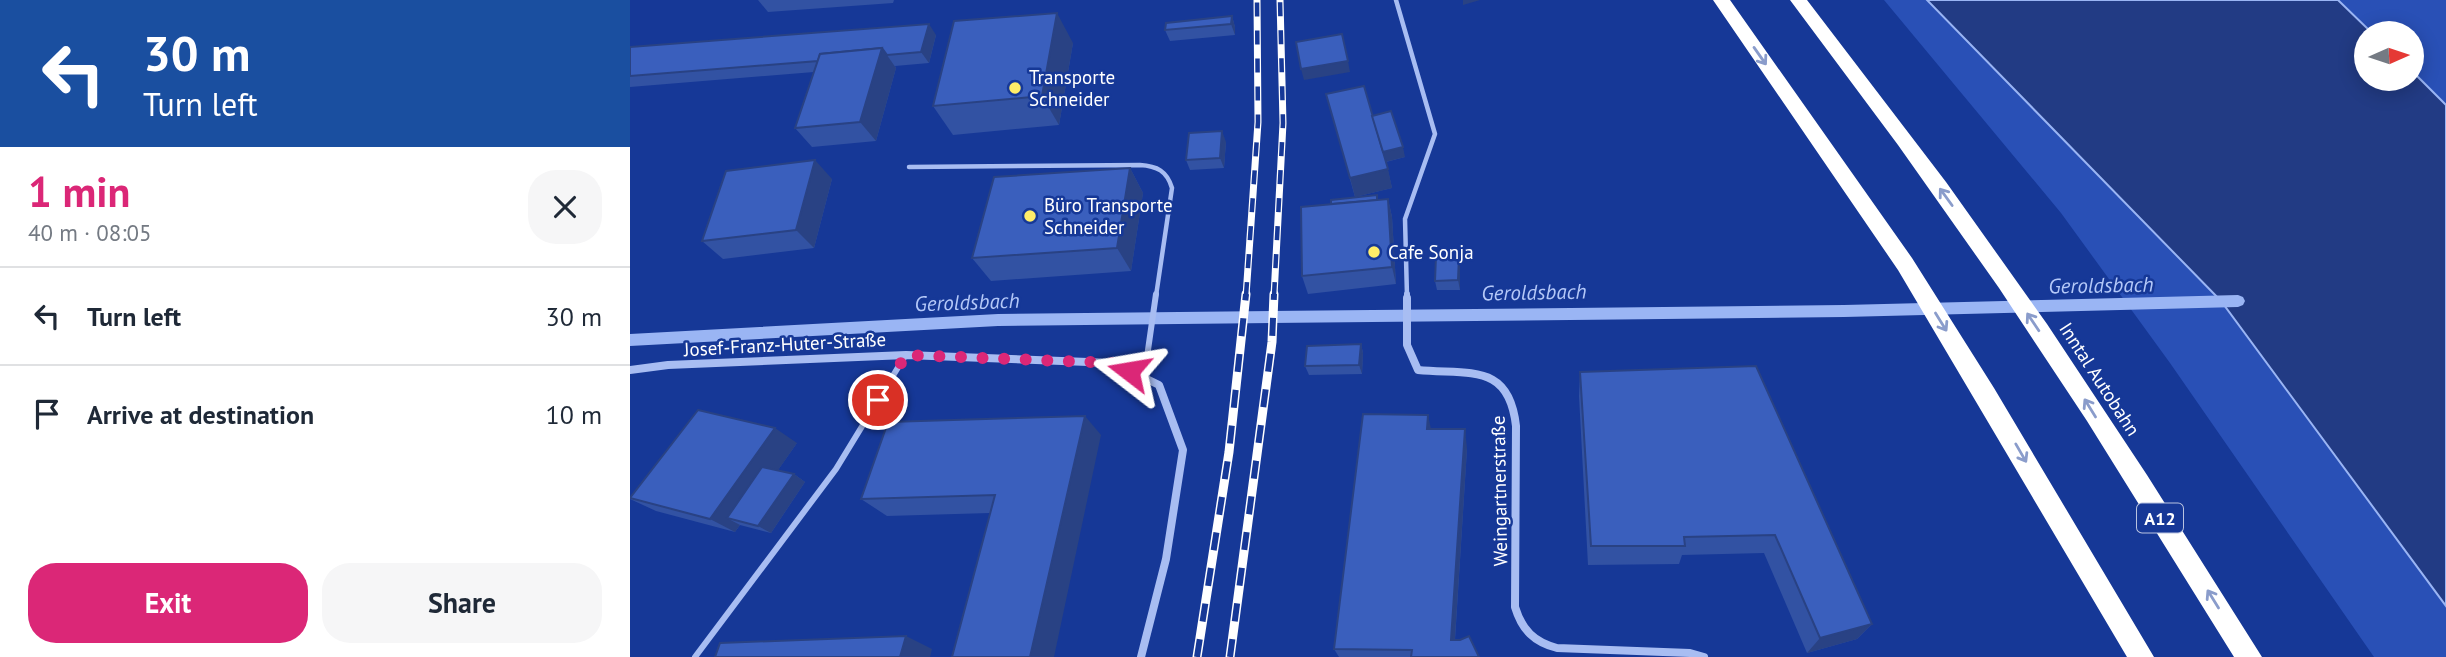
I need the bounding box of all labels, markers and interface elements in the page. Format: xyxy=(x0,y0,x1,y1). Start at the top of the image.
text: 30 m xyxy=(143,21,250,85)
north arrow xyxy=(2354,21,2424,91)
map controls xyxy=(2354,21,2424,91)
icon: left xyxy=(28,28,119,119)
one-way arrow xyxy=(1753,46,1767,65)
place label: Transporte Schneider xyxy=(1029,65,1115,111)
marker: Transporte Schneider xyxy=(1007,80,1023,96)
text: Turn left xyxy=(143,83,258,125)
text: 1 min xyxy=(28,164,130,219)
button: close xyxy=(528,170,602,244)
one-way arrow xyxy=(1939,188,1953,207)
place label: Büro Transporte Schneider xyxy=(1044,193,1173,239)
marker: Büro Transporte Schneider xyxy=(1022,208,1038,224)
text: 40 m · 08:05 xyxy=(28,218,152,247)
place label: Cafe Sonja xyxy=(1388,240,1474,264)
marker: Cafe Sonja xyxy=(1366,244,1382,260)
water label: Geroldsbach xyxy=(2048,271,2154,299)
water label: Geroldsbach xyxy=(1481,278,1587,306)
water label: Geroldsbach xyxy=(914,287,1020,317)
icon: left xyxy=(28,297,66,335)
text: Turn left xyxy=(87,300,181,333)
text: 30 m xyxy=(546,300,602,333)
one-way arrow xyxy=(1933,312,1948,331)
one-way arrow xyxy=(2026,313,2040,332)
street label: Inntal Autobahn xyxy=(2054,318,2146,440)
street label: Josef-Franz-Huter-Straße xyxy=(682,327,887,361)
position arrow xyxy=(1092,334,1166,408)
pin xyxy=(848,370,908,430)
icon: arrive xyxy=(859,381,897,419)
icon: arrive xyxy=(28,395,66,433)
text: Arrive at destination xyxy=(87,398,314,431)
text: 10 m xyxy=(546,398,602,431)
one-way arrow xyxy=(2083,398,2097,418)
street label: Weingartnerstraße xyxy=(1486,415,1512,567)
one-way arrow xyxy=(2014,443,2028,463)
road number: A12 xyxy=(2137,504,2183,532)
button: Exit xyxy=(28,563,308,643)
button: Share xyxy=(322,563,602,643)
one-way arrow xyxy=(2205,590,2219,610)

